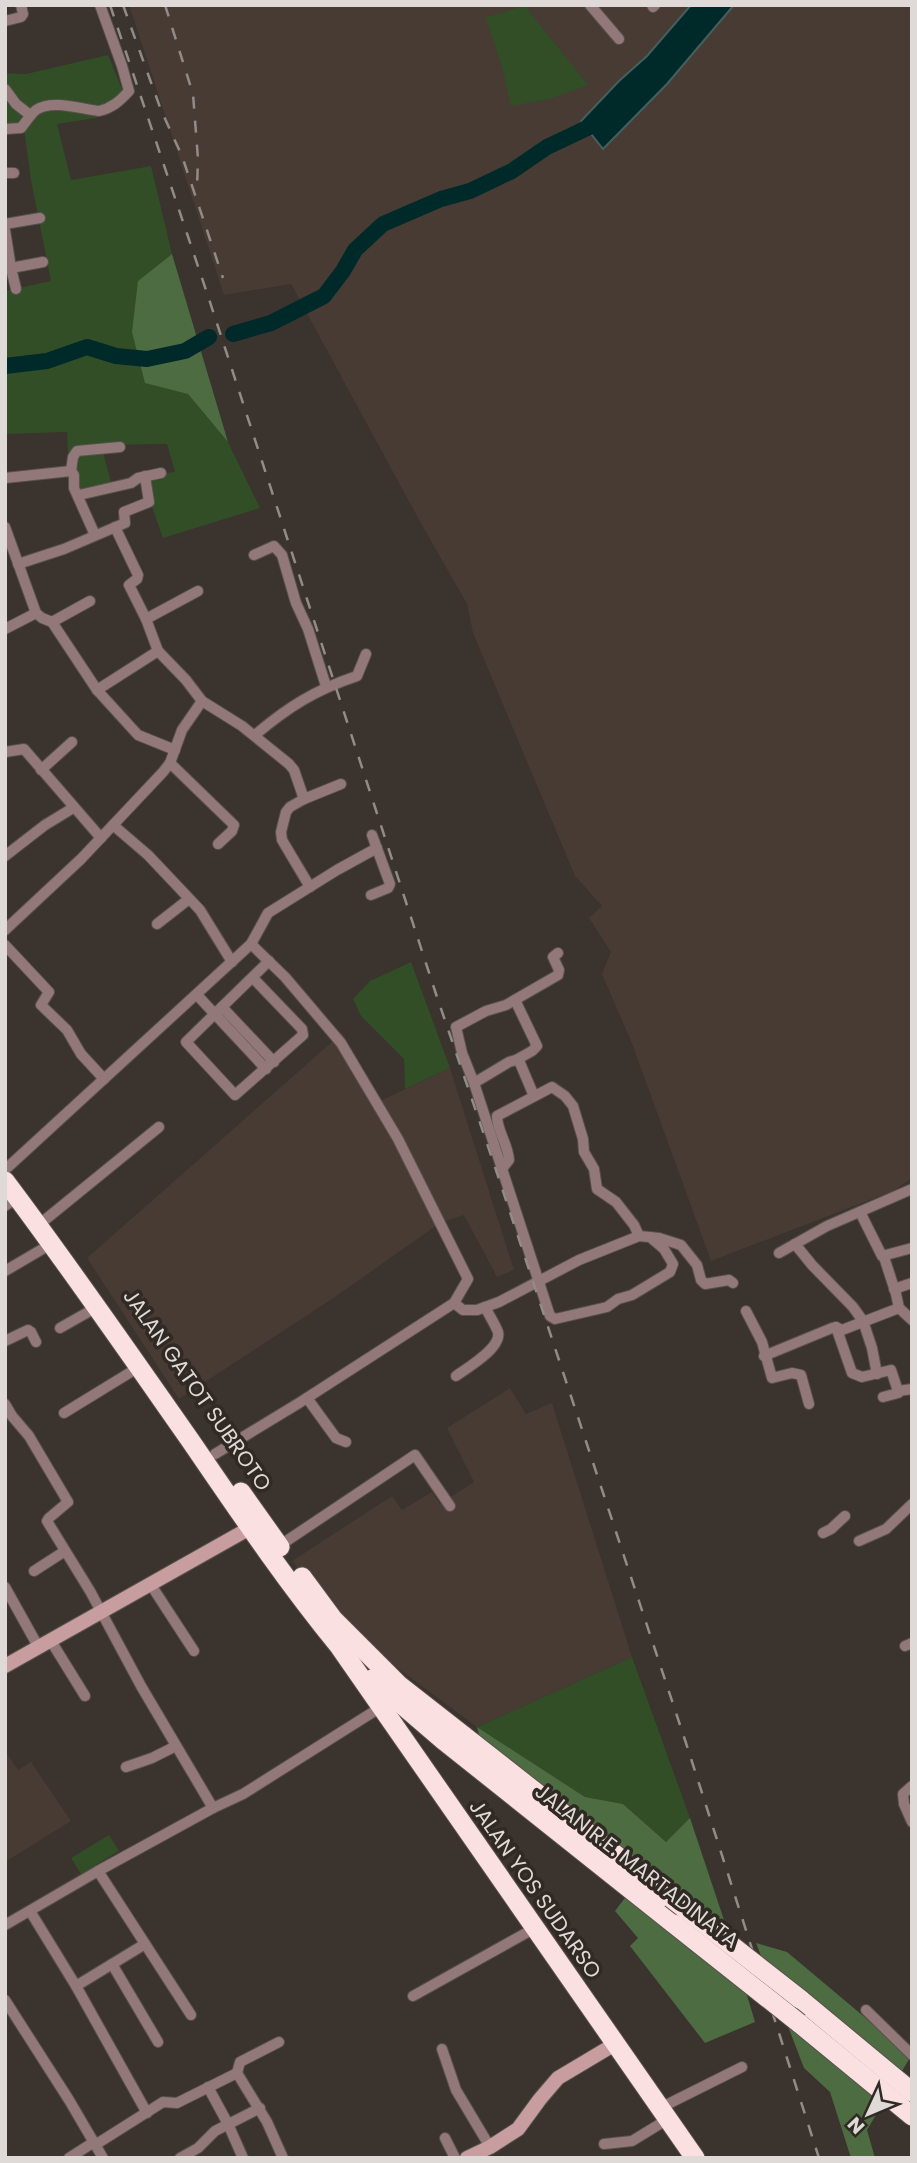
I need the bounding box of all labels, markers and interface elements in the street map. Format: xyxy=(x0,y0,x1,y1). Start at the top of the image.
street label: JALAN GATOT SUBROTO xyxy=(116,1283,278,1497)
street label: JALAN R.E. MARTADINATA xyxy=(529,1777,745,1955)
street label: JALAN YOS SUDARSO xyxy=(463,1793,608,1984)
north arrow xyxy=(833,2079,903,2149)
text: N xyxy=(841,2111,871,2140)

